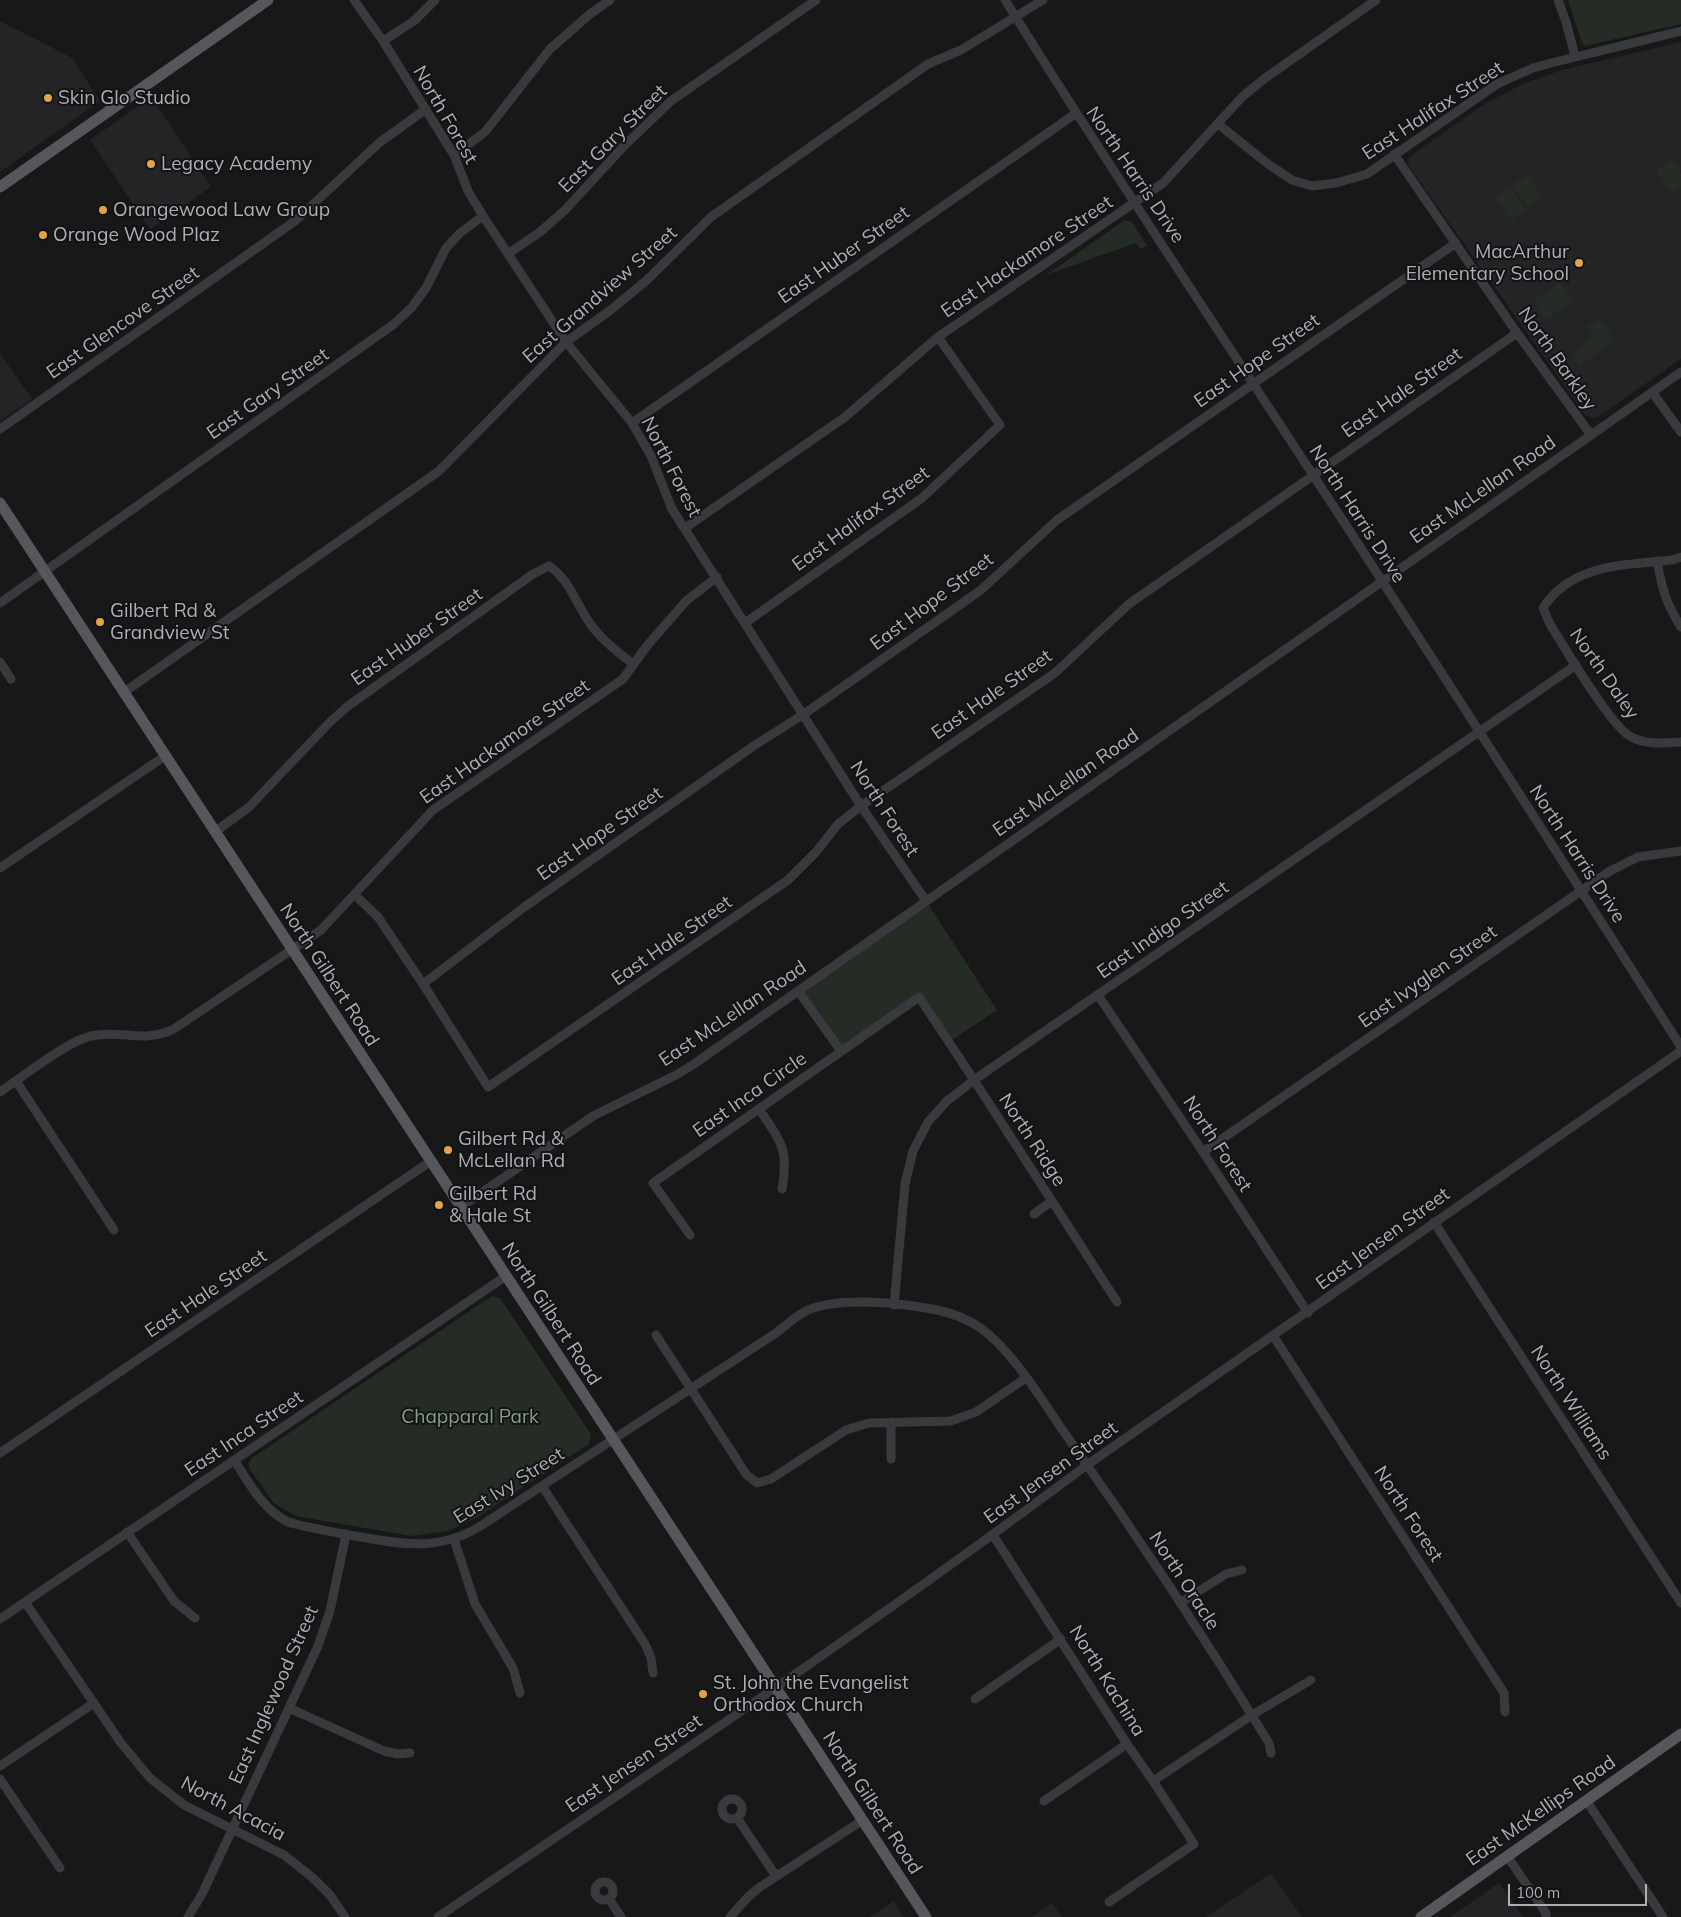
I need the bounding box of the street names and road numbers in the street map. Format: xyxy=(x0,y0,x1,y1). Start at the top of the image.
street label: East Halifax Street xyxy=(1358,57,1508,165)
street label: North Forest xyxy=(408,62,482,168)
street label: East Gary Street xyxy=(554,80,672,198)
street label: North Harris Drive xyxy=(1081,102,1189,248)
street label: East Hackamore Street xyxy=(937,191,1117,323)
street label: East Huber Street xyxy=(774,201,914,309)
street label: East Grandview Street xyxy=(518,222,682,368)
street label: East Glencove Street xyxy=(42,262,204,384)
street label: North Barkley xyxy=(1513,303,1601,415)
street label: East Hope Street xyxy=(1190,309,1324,413)
street label: East Gary Street xyxy=(203,343,333,445)
street label: East Hale Street xyxy=(1337,343,1467,443)
street label: North Forest xyxy=(636,413,706,521)
street label: East McLellan Road xyxy=(1406,431,1560,549)
street label: North Harris Drive xyxy=(1304,441,1410,587)
street label: East Halifax Street xyxy=(788,462,934,576)
street label: East Hope Street xyxy=(866,548,998,656)
street label: East Huber Street xyxy=(347,583,487,691)
street label: North Daley xyxy=(1564,624,1644,724)
street label: East Hale Street xyxy=(927,645,1057,745)
street label: East Hackamore Street xyxy=(416,675,594,809)
street label: East McLellan Road xyxy=(989,724,1143,842)
street label: North Forest xyxy=(845,757,923,861)
street label: North Harris Drive xyxy=(1524,781,1630,927)
street label: East Hope Street xyxy=(533,782,667,886)
street label: East Indigo Street xyxy=(1093,876,1233,984)
street label: East Hale Street xyxy=(607,891,737,991)
street label: North Gilbert Road xyxy=(274,899,384,1051)
street label: East Ivyglen Street xyxy=(1354,921,1502,1033)
street label: East McLellan Road xyxy=(655,956,811,1072)
street label: East Inca Circle xyxy=(689,1047,811,1143)
street label: North Ridge xyxy=(994,1089,1070,1191)
street label: North Forest xyxy=(1178,1092,1256,1196)
street label: East Jensen Street xyxy=(1312,1183,1454,1295)
street label: North Gilbert Road xyxy=(496,1238,606,1390)
street label: East Hale Street xyxy=(141,1245,271,1343)
street label: North Williams xyxy=(1526,1341,1616,1465)
street label: East Inca Street xyxy=(181,1386,307,1482)
street label: East Jensen Street xyxy=(980,1417,1122,1529)
street label: East Ivy Street xyxy=(449,1443,569,1529)
street label: North Forest xyxy=(1369,1462,1447,1566)
street label: North Oracle xyxy=(1144,1528,1224,1634)
street label: East Inglewood Street xyxy=(224,1602,324,1788)
street label: North Kachina xyxy=(1064,1621,1150,1741)
street label: East Jensen Street xyxy=(562,1710,706,1818)
street label: North Gilbert Road xyxy=(817,1727,927,1879)
street label: East McKellips Road xyxy=(1462,1751,1620,1871)
street label: North Acacia xyxy=(177,1772,289,1846)

